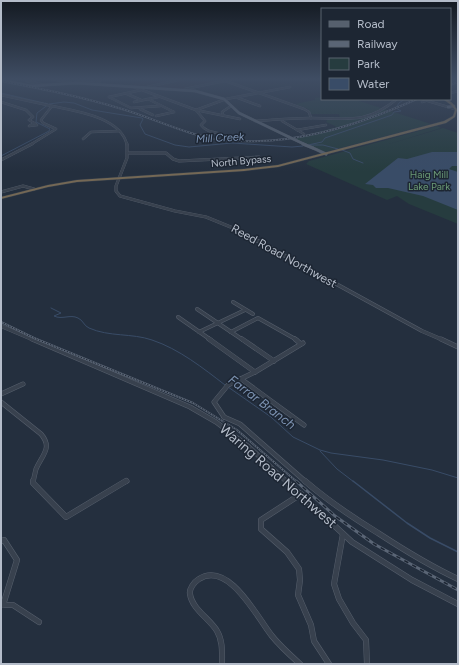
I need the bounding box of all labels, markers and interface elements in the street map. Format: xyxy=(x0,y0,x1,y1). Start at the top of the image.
legend xyxy=(321,8,451,100)
text: Road xyxy=(357,17,385,31)
text: Railway xyxy=(357,37,398,51)
text: Park xyxy=(357,57,380,71)
text: Water xyxy=(357,77,389,91)
water label: Mill Creek xyxy=(195,130,245,146)
street label: North Bypass xyxy=(210,152,272,170)
park label: Haig Mill Lake Park xyxy=(408,168,450,193)
street label: Reed Road Northwest xyxy=(229,221,340,291)
water label: Farrar Branch xyxy=(225,372,299,432)
street label: Waring Road Northwest xyxy=(216,420,340,532)

